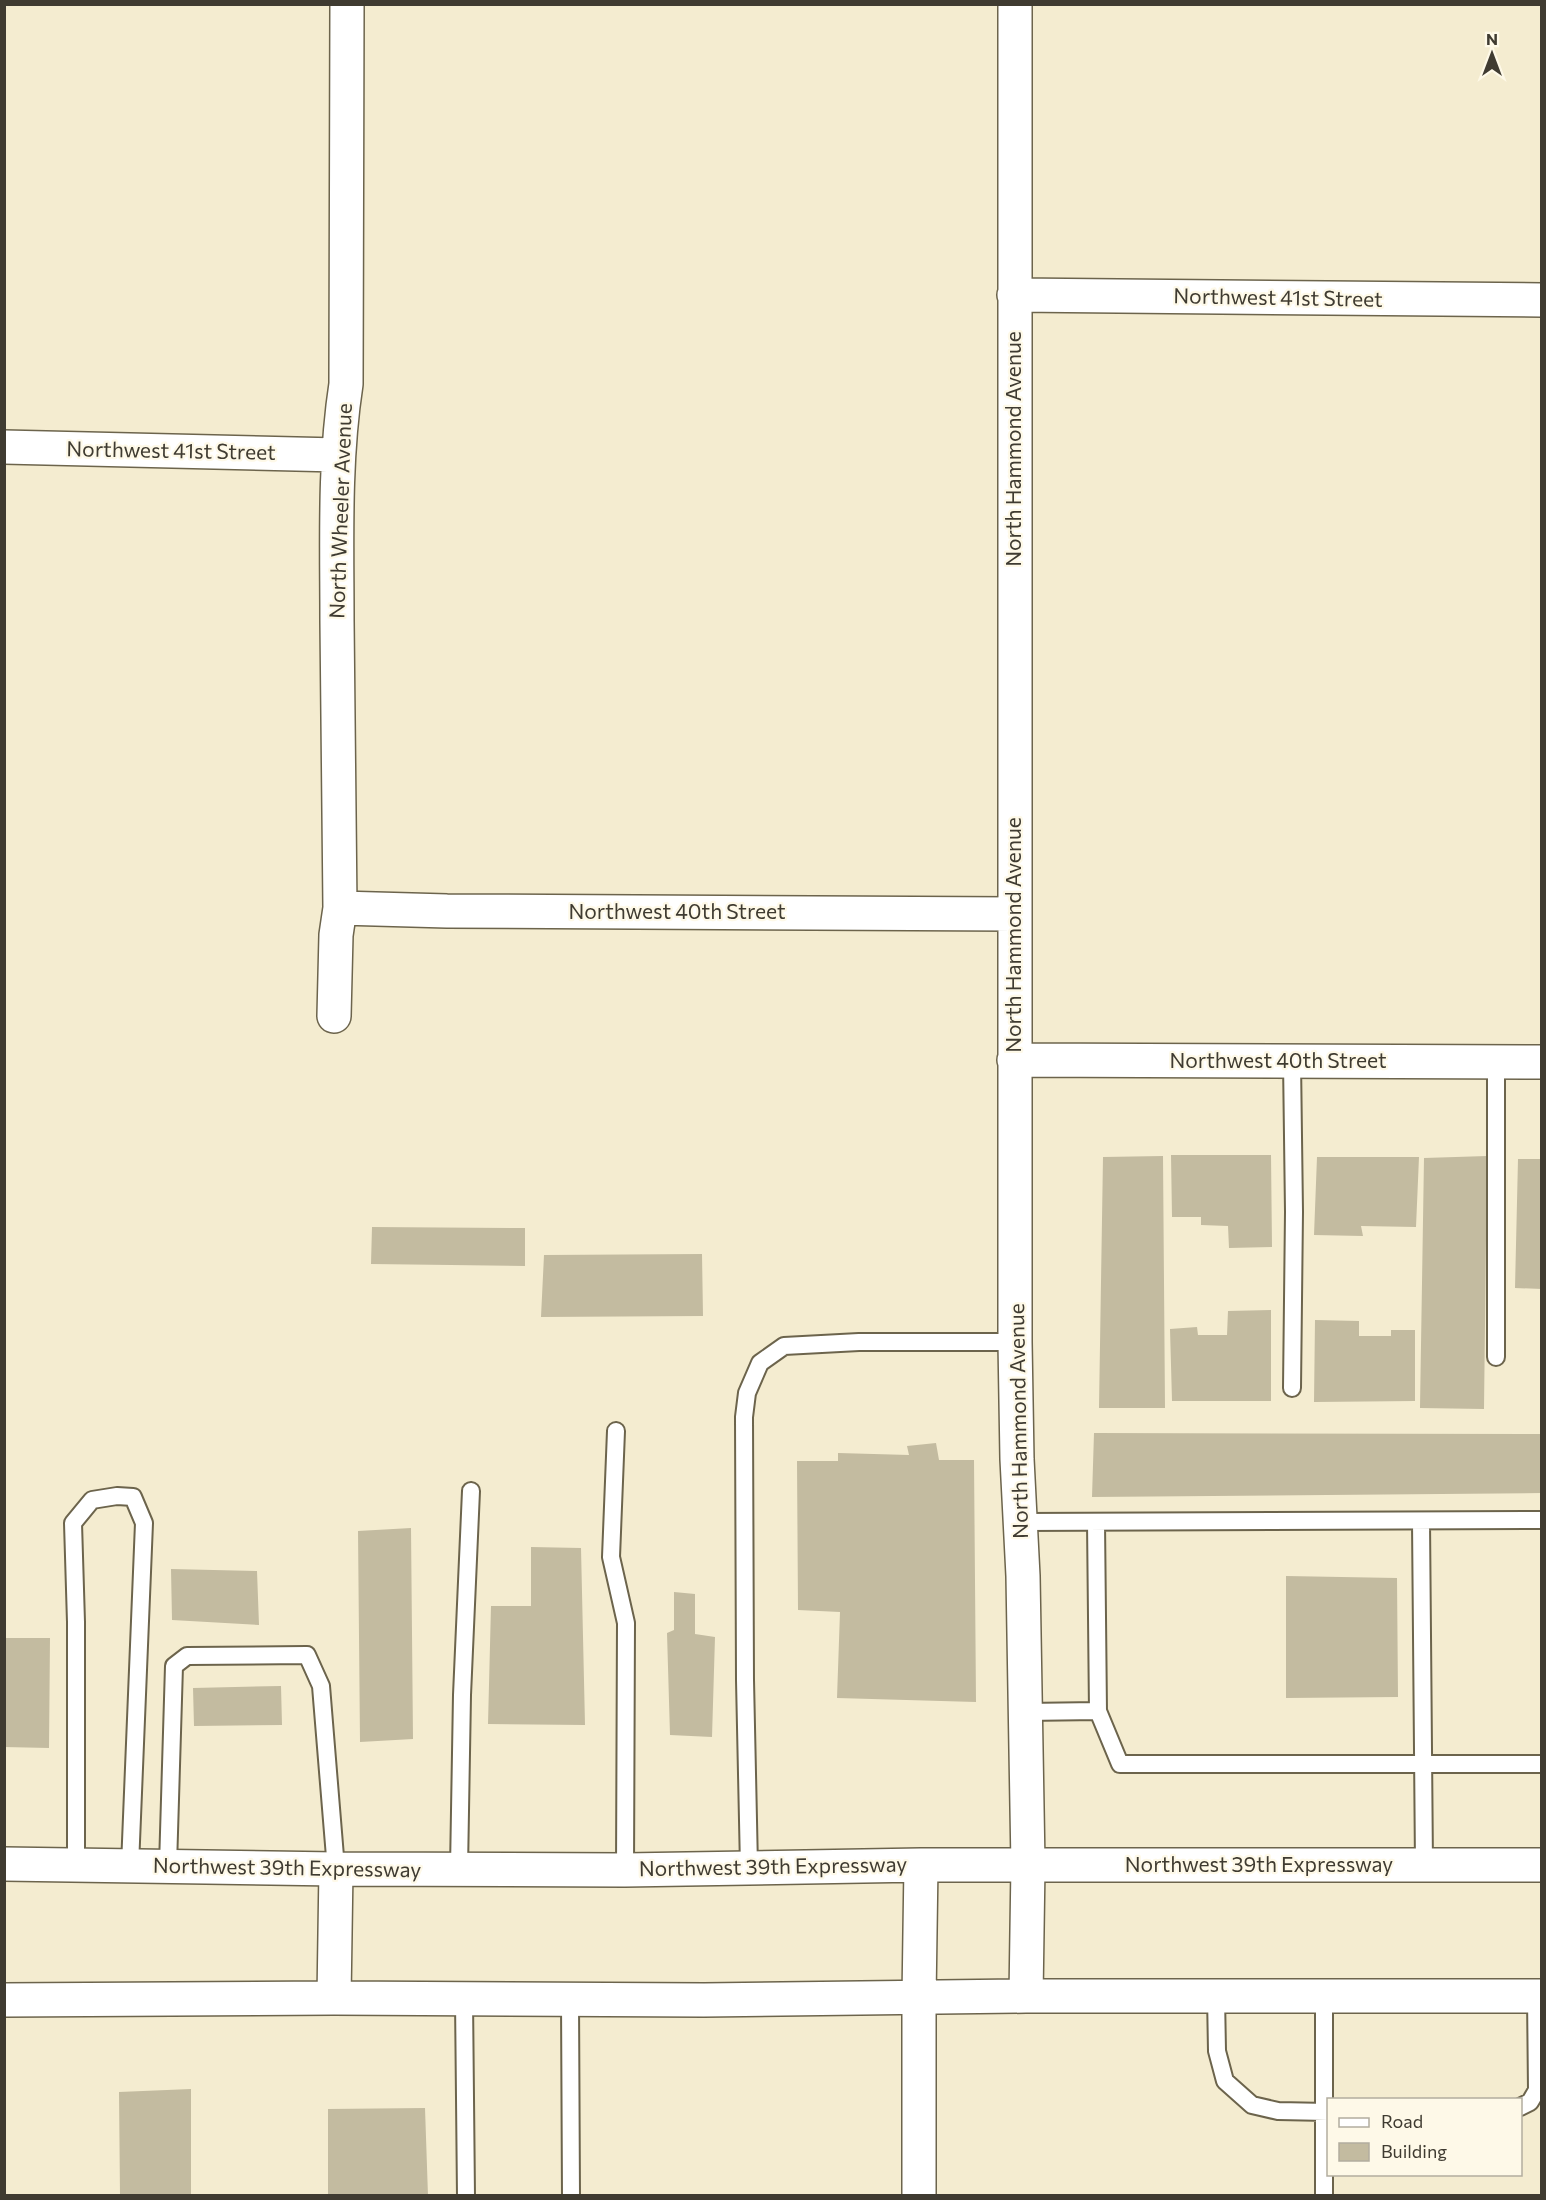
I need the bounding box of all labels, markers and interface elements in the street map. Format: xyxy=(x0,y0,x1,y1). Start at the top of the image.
north arrow xyxy=(1462,24,1522,84)
text: N xyxy=(1486,29,1498,48)
street label: Northwest 41st Street xyxy=(1173,282,1383,311)
street label: North Hammond Avenue xyxy=(1000,331,1025,567)
street label: North Wheeler Avenue xyxy=(323,403,356,619)
street label: Northwest 41st Street xyxy=(66,435,276,464)
street label: North Hammond Avenue xyxy=(1000,817,1025,1053)
street label: Northwest 40th Street xyxy=(568,898,786,923)
street label: Northwest 40th Street xyxy=(1169,1047,1387,1072)
street label: North Hammond Avenue xyxy=(1003,1303,1032,1539)
street label: Northwest 39th Expressway xyxy=(639,1851,908,1880)
street label: Northwest 39th Expressway xyxy=(1125,1851,1393,1876)
street label: Northwest 39th Expressway xyxy=(153,1852,422,1881)
legend xyxy=(1327,2098,1522,2176)
text: Road xyxy=(1381,2110,1423,2132)
text: Building xyxy=(1381,2140,1447,2162)

